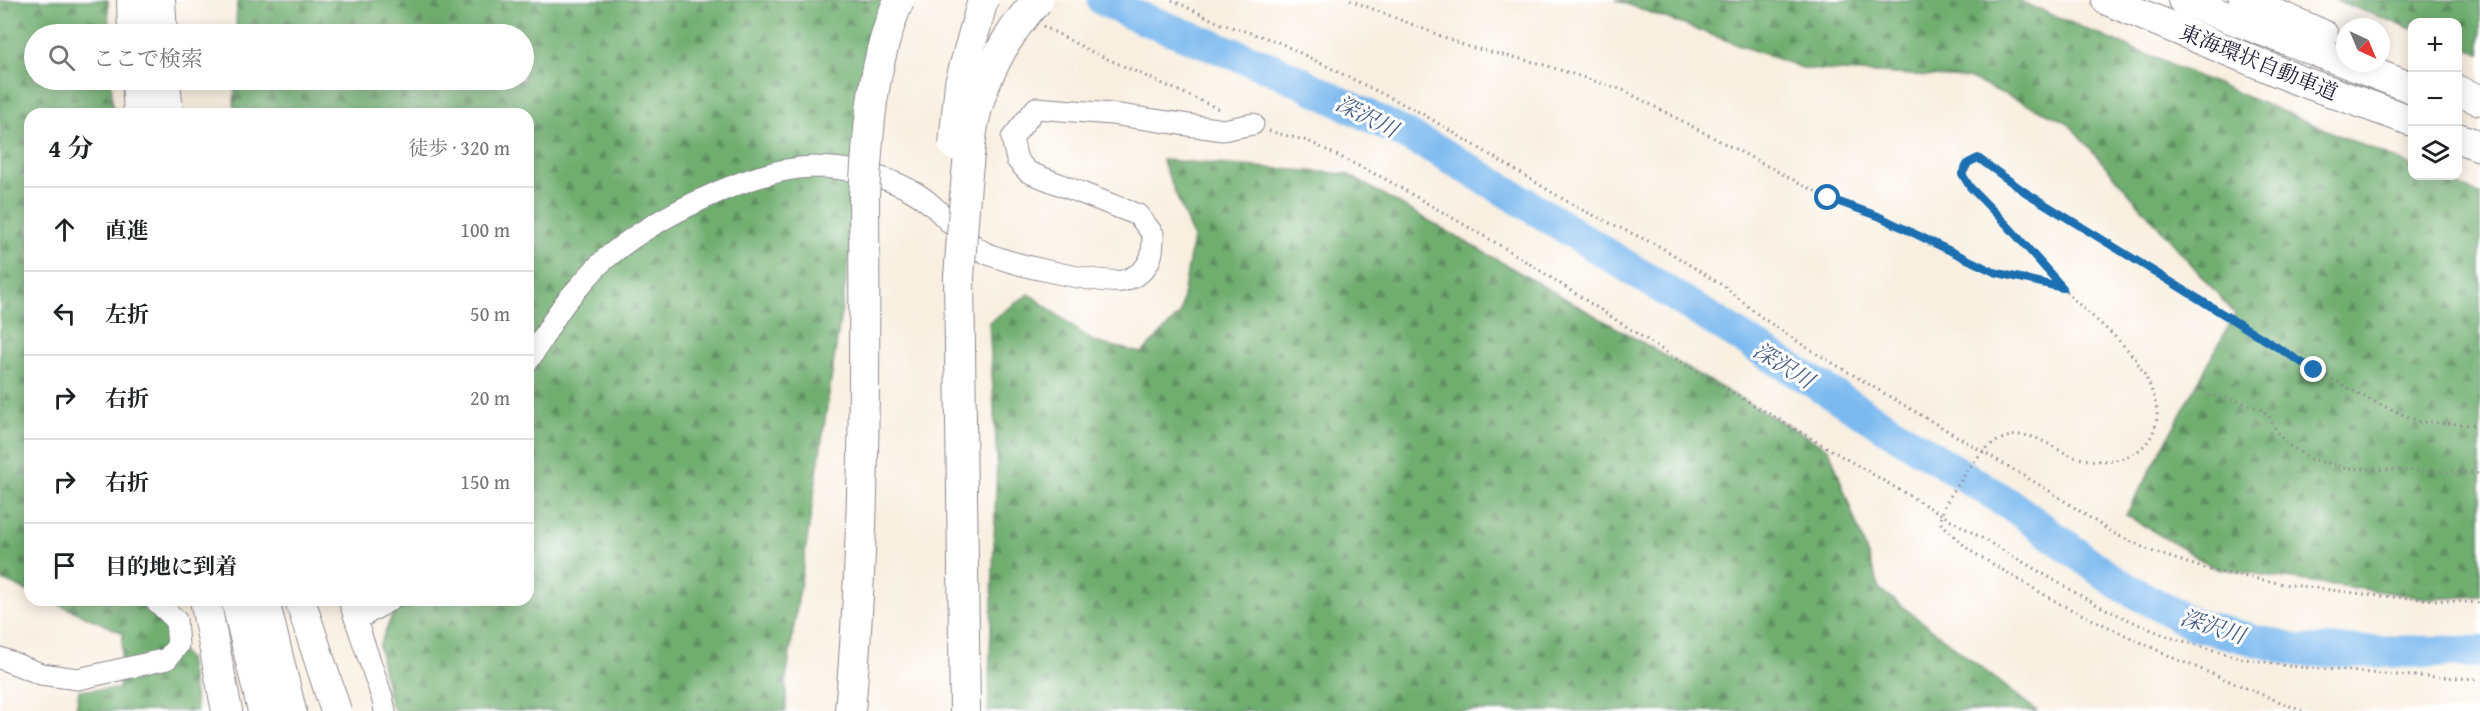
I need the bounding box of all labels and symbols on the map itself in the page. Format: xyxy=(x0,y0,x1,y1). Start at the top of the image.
street label: 東海環状自動車道 xyxy=(2175,16,2343,108)
north arrow xyxy=(2336,18,2390,72)
water label: 深沢川 xyxy=(1330,87,1405,146)
route start xyxy=(1814,184,1840,210)
water label: 深沢川 xyxy=(1748,334,1822,397)
route end xyxy=(2300,356,2326,382)
water label: 深沢川 xyxy=(2177,601,2251,652)

